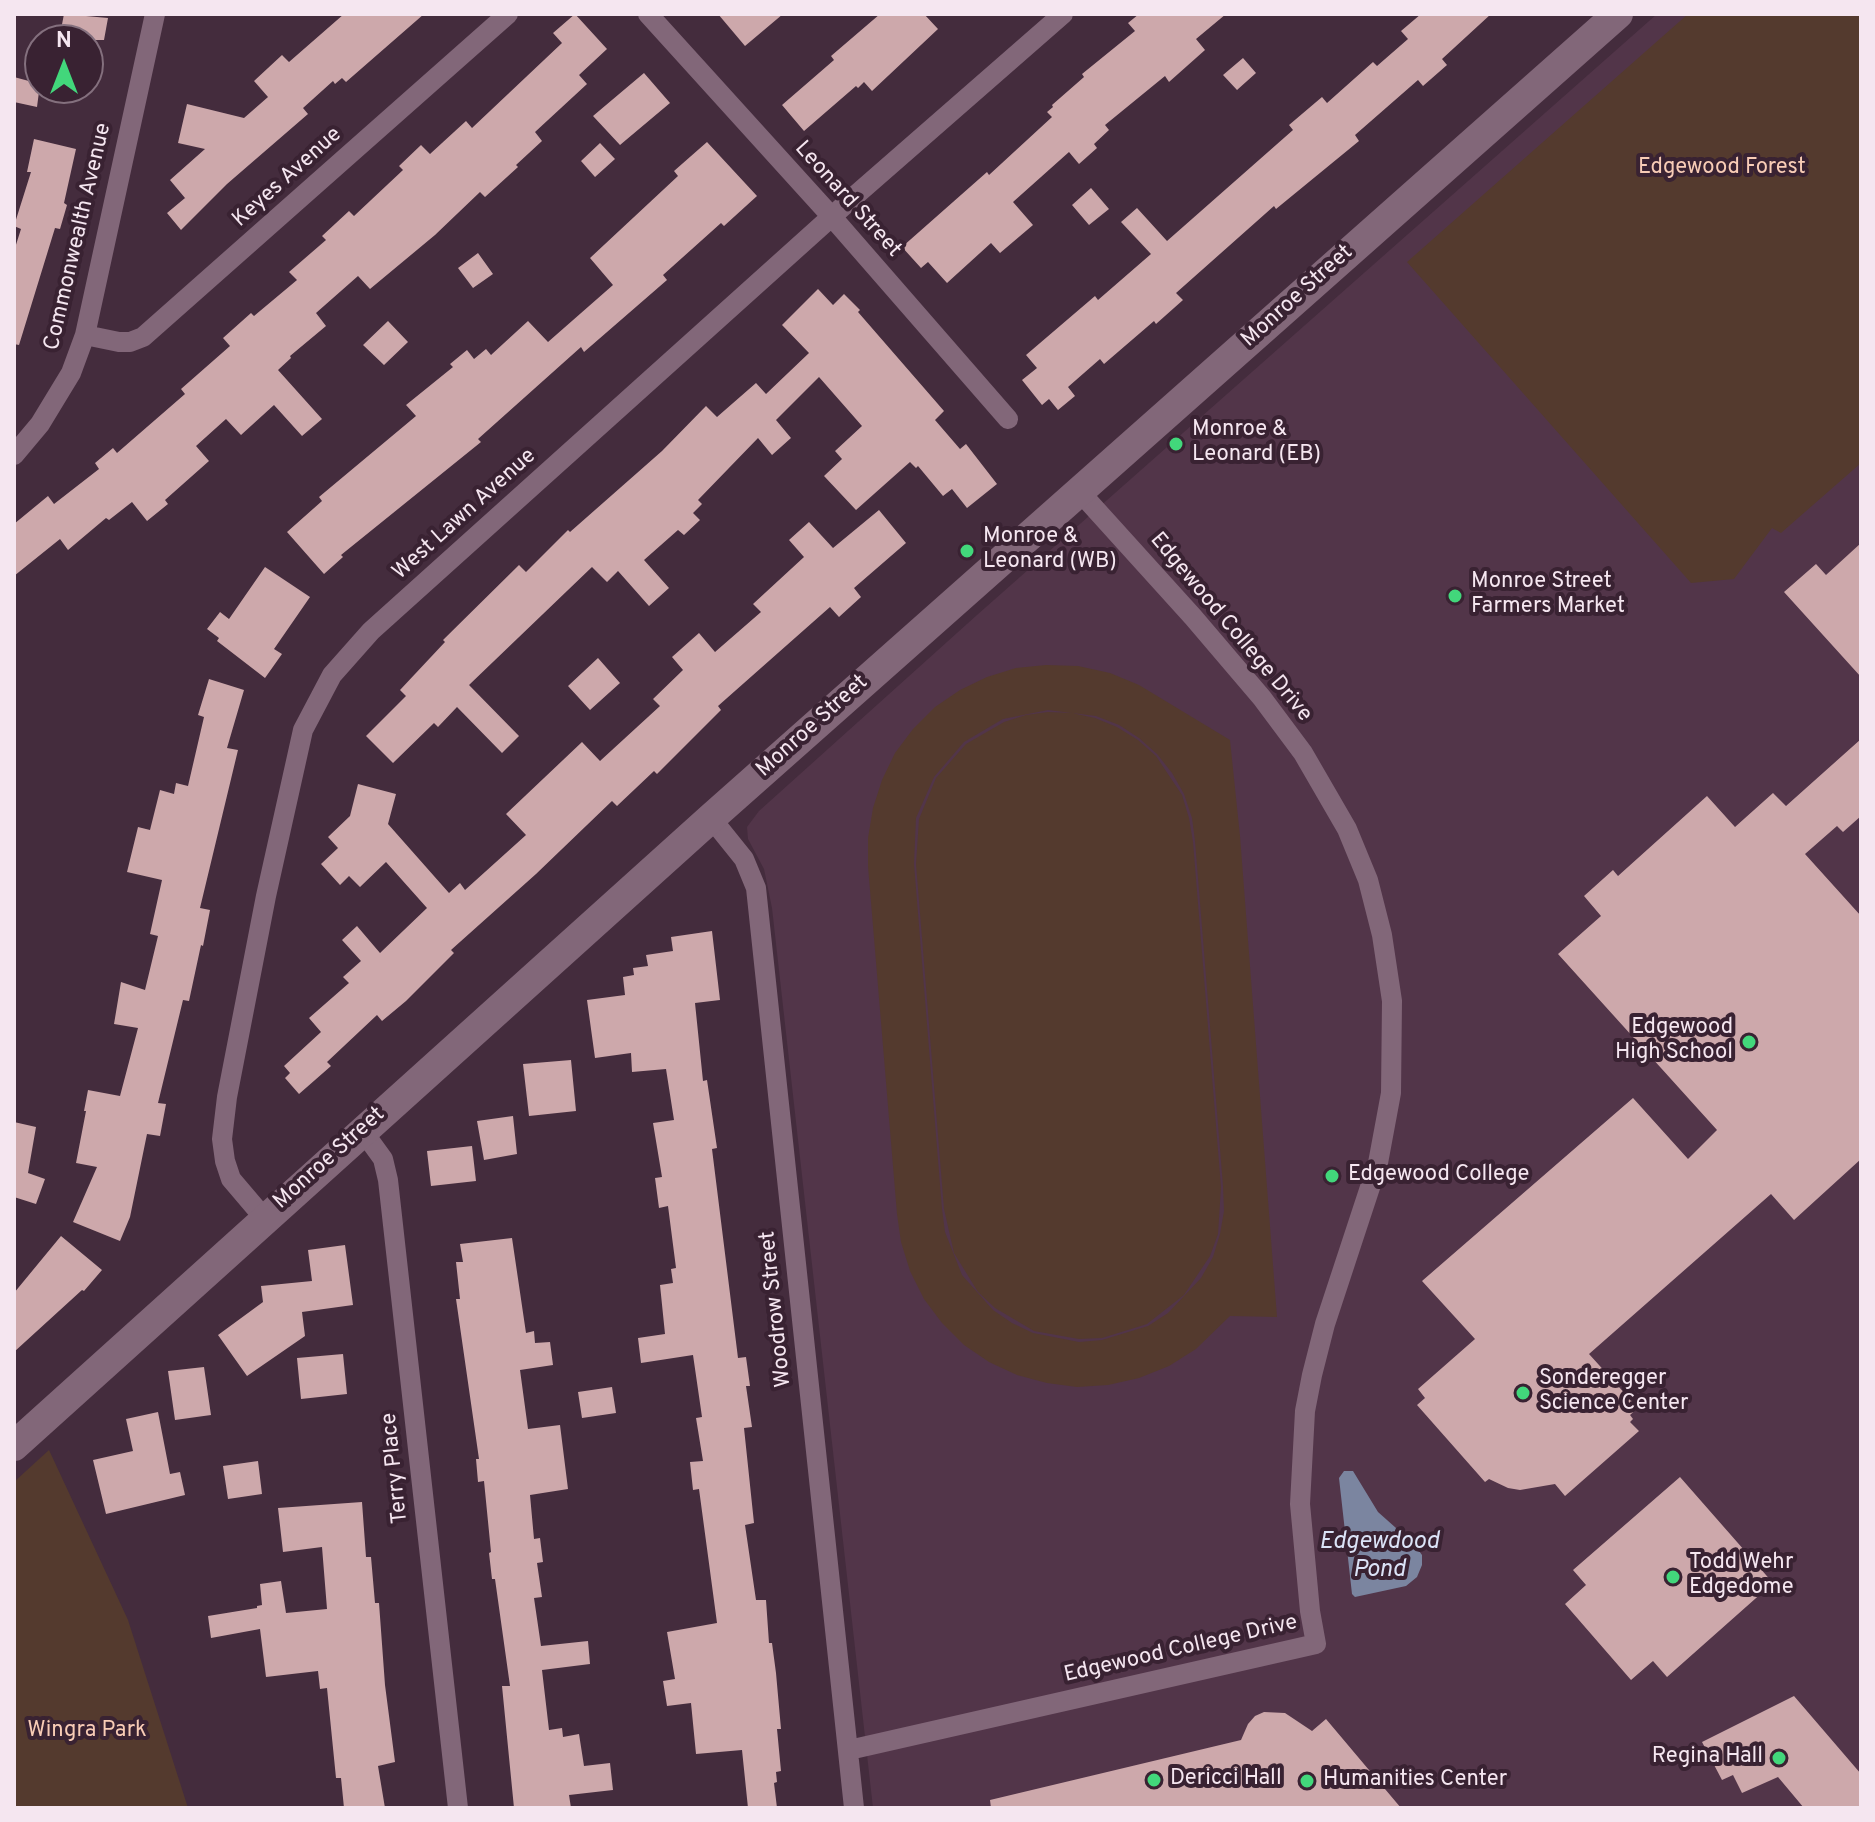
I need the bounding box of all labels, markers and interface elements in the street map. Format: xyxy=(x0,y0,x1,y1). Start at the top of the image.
north arrow xyxy=(24,24,104,104)
text: N xyxy=(56,28,72,55)
street label: Commonwealth Avenue xyxy=(40,121,118,353)
street label: Keyes Avenue xyxy=(228,122,348,234)
street label: Leonard Street xyxy=(788,136,906,264)
park label: Edgewood Forest xyxy=(1638,156,1806,182)
street label: Monroe Street xyxy=(1237,240,1359,354)
place label: Monroe & Leonard (EB) xyxy=(1192,418,1321,470)
marker: Monroe & Leonard (EB) xyxy=(1167,435,1185,453)
street label: West Lawn Avenue xyxy=(388,444,542,586)
place label: Monroe & Leonard (WB) xyxy=(983,525,1117,576)
street label: Edgewood College Drive xyxy=(1143,528,1317,728)
marker: Monroe & Leonard (WB) xyxy=(958,542,976,560)
place label: Monroe Street Farmers Market xyxy=(1471,570,1625,622)
marker: Monroe Street Farmers Market xyxy=(1446,587,1464,605)
street label: Monroe Street xyxy=(752,670,874,784)
place label: Edgewood High School xyxy=(1615,1016,1733,1068)
marker: Edgewood High School xyxy=(1740,1033,1758,1051)
street label: Monroe Street xyxy=(269,1102,391,1216)
place label: Edgewood College xyxy=(1348,1163,1529,1189)
marker: Edgewood College xyxy=(1323,1167,1341,1185)
street label: Woodrow Street xyxy=(756,1229,798,1389)
place label: Sonderegger Science Center xyxy=(1539,1367,1688,1418)
marker: Sonderegger Science Center xyxy=(1514,1384,1532,1402)
street label: Terry Place xyxy=(377,1411,415,1525)
water label: Edgewdood Pond xyxy=(1319,1529,1439,1585)
place label: Todd Wehr Edgedome xyxy=(1689,1551,1794,1602)
marker: Todd Wehr Edgedome xyxy=(1664,1568,1682,1586)
street label: Edgewood College Drive xyxy=(1062,1610,1300,1690)
park label: Wingra Park xyxy=(27,1719,147,1745)
place label: Regina Hall xyxy=(1652,1745,1763,1771)
marker: Regina Hall xyxy=(1770,1749,1788,1767)
place label: Dericci Hall xyxy=(1170,1767,1282,1793)
place label: Humanities Center xyxy=(1323,1768,1507,1794)
marker: Dericci Hall xyxy=(1145,1771,1163,1789)
marker: Humanities Center xyxy=(1298,1772,1316,1790)

